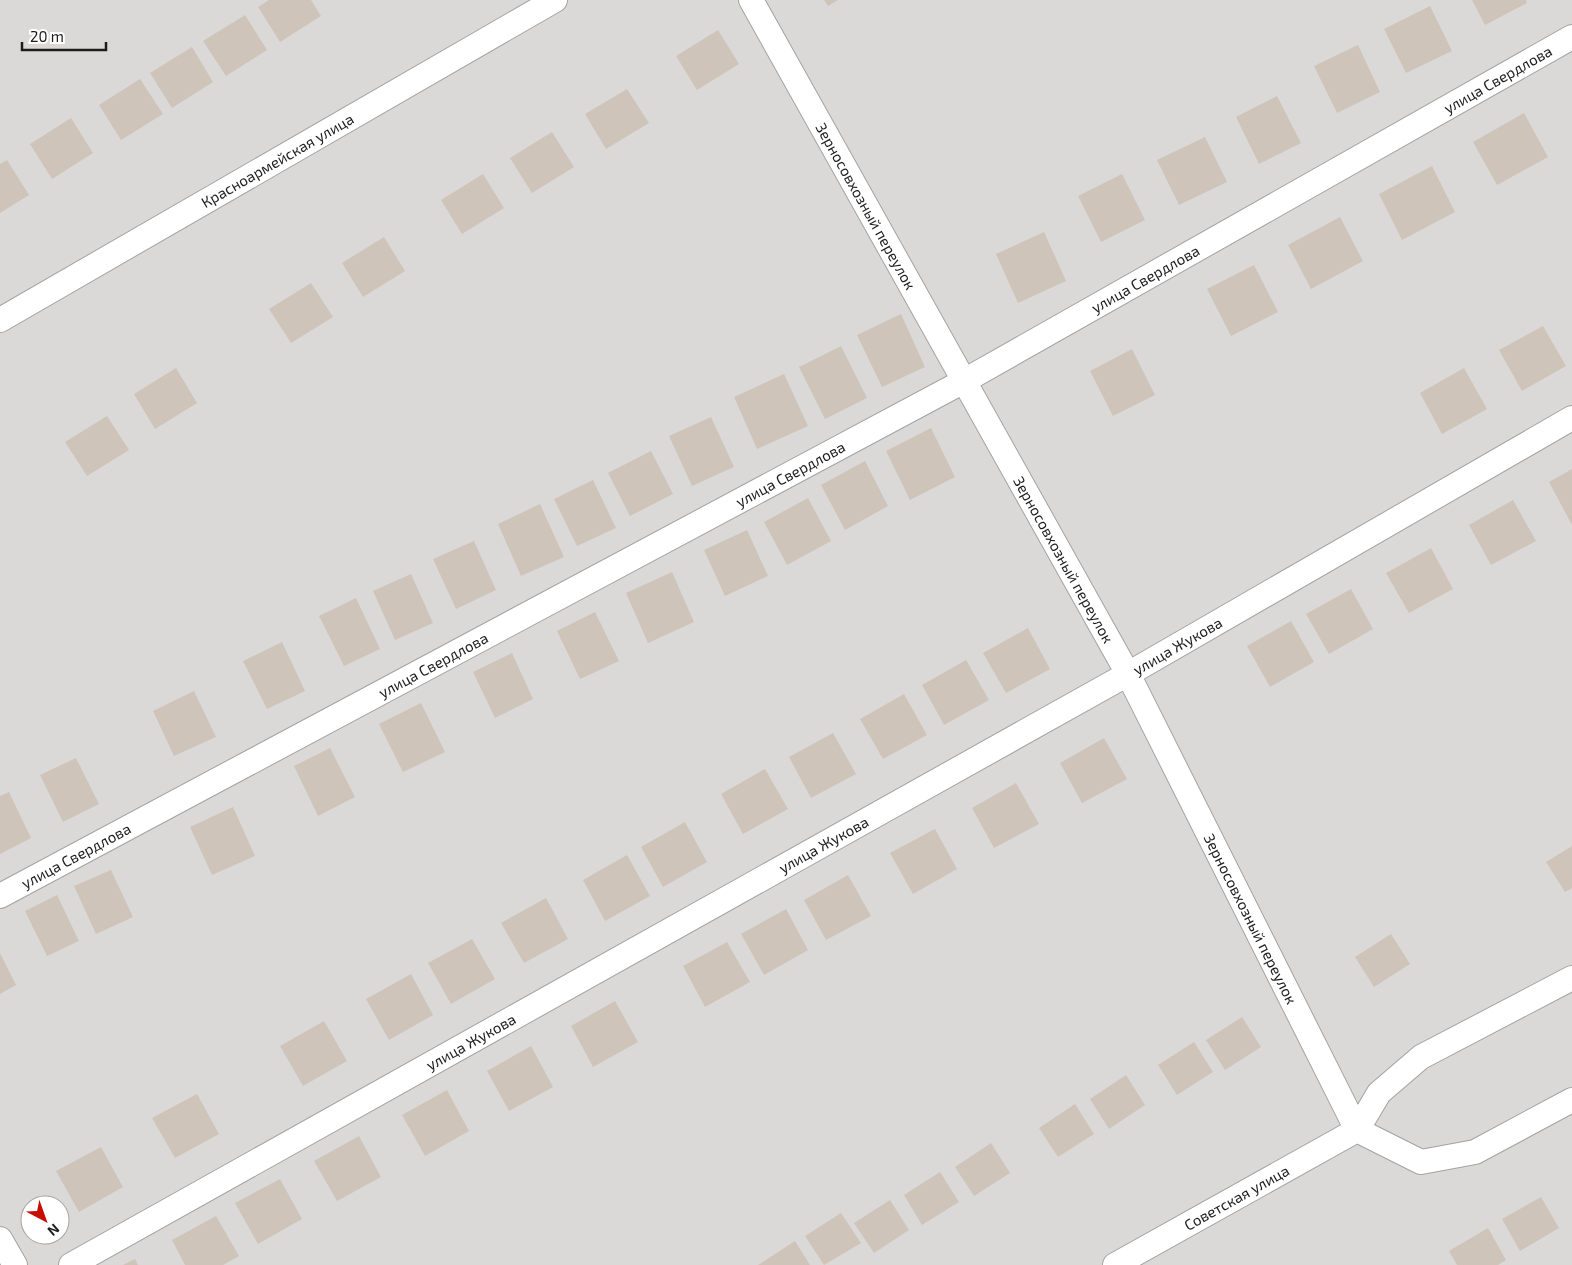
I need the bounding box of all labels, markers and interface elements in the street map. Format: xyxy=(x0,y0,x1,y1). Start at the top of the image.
scale bar xyxy=(22,20,106,52)
text: 20 m xyxy=(30,27,64,45)
street label: улица Свердлова xyxy=(1440,41,1555,118)
street label: Красноармейская улица xyxy=(198,109,357,211)
street label: Зерносовхозный переулок xyxy=(812,119,920,292)
street label: улица Свердлова xyxy=(1088,241,1202,317)
street label: улица Свердлова xyxy=(732,437,848,511)
street label: Зерносовхозный переулок xyxy=(1010,473,1118,646)
street label: улица Жукова xyxy=(1130,613,1225,679)
street label: улица Свердлова xyxy=(375,628,491,702)
street label: улица Жукова xyxy=(775,812,871,877)
street label: улица Свердлова xyxy=(18,819,134,893)
street label: Зерносовхозный переулок xyxy=(1201,830,1301,1007)
street label: улица Жукова xyxy=(423,1009,519,1075)
street label: Советская улица xyxy=(1181,1161,1292,1234)
north arrow xyxy=(20,1195,70,1245)
text: N xyxy=(44,1220,63,1240)

